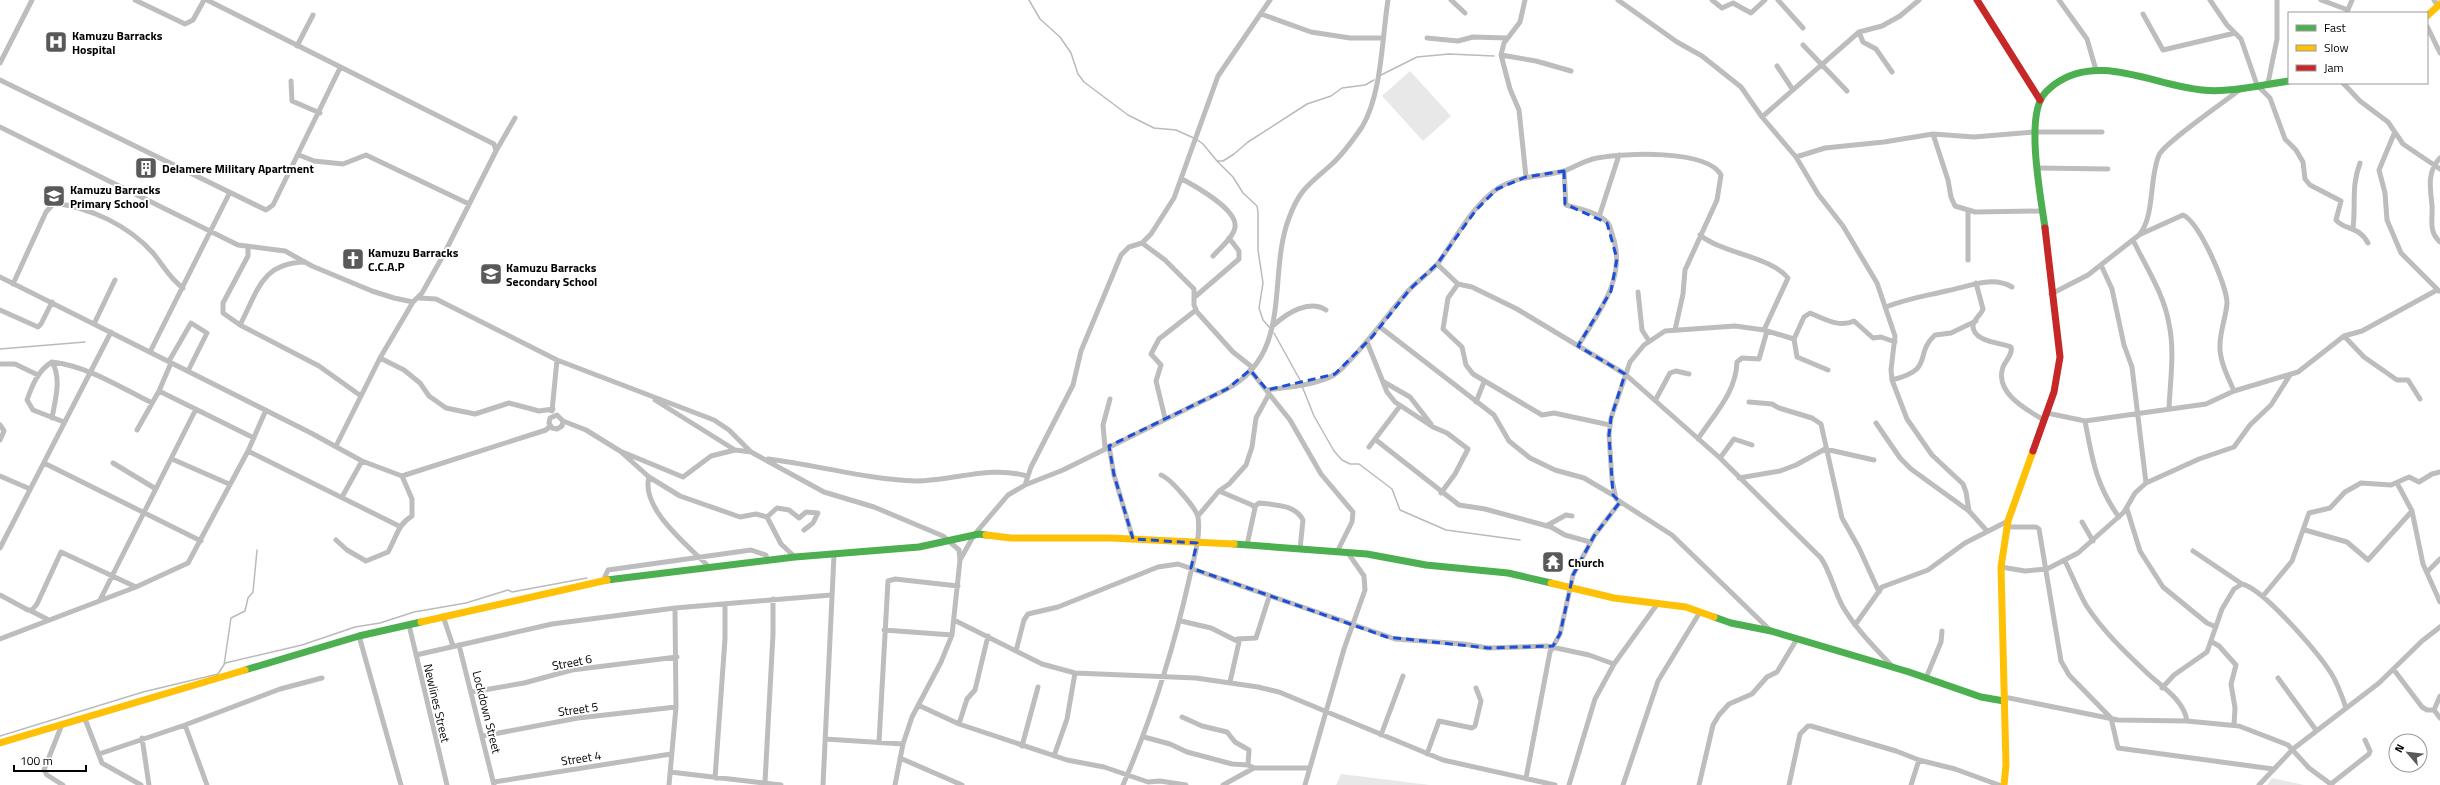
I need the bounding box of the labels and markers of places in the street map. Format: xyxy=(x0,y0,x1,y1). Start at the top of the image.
place label: Kamuzu Barracks Hospital xyxy=(72,26,163,59)
hospital icon: Kamuzu Barracks Hospital xyxy=(43,29,69,55)
building icon: Delamere Military Apartment xyxy=(133,155,159,181)
place label: Delamere Military Apartment xyxy=(162,159,314,178)
place label: Kamuzu Barracks Primary School xyxy=(70,180,161,213)
school or university icon: Kamuzu Barracks Primary School xyxy=(41,183,67,209)
place label: Kamuzu Barracks C.C.A.P xyxy=(368,243,459,276)
church icon: Kamuzu Barracks C.C.A.P xyxy=(340,246,366,272)
place label: Kamuzu Barracks Secondary School xyxy=(506,258,597,291)
school or university icon: Kamuzu Barracks Secondary School xyxy=(478,261,504,287)
temple icon: Church xyxy=(1540,549,1566,575)
place label: Church xyxy=(1568,553,1604,572)

